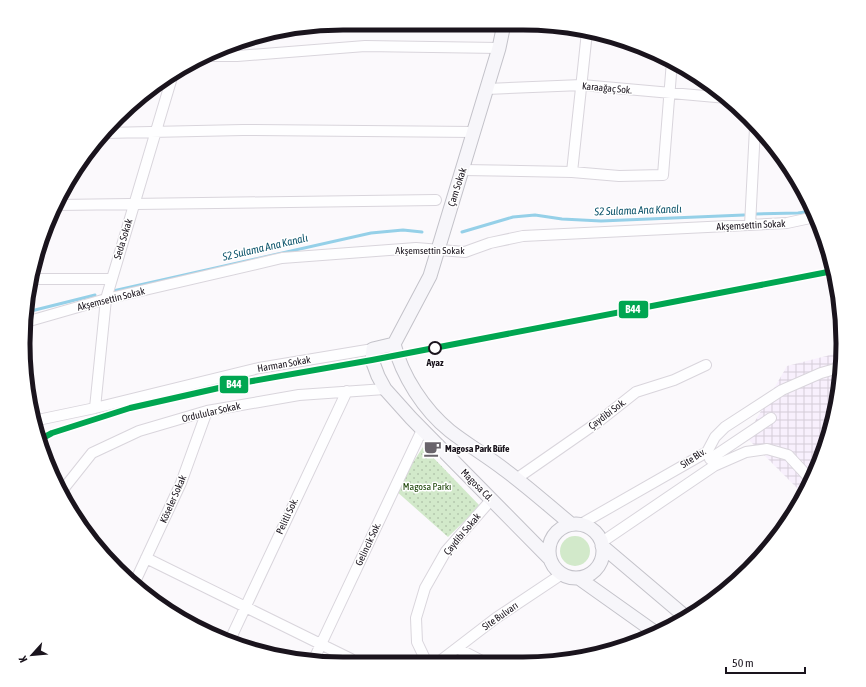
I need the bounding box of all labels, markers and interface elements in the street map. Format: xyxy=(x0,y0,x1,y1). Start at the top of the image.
street label: Karaağaç Sok. xyxy=(581,80,633,96)
street label: Çam Sokak xyxy=(446,166,469,208)
water label: S2 Sulama Ana Kanalı xyxy=(593,202,682,218)
street label: Seda Sokak xyxy=(112,217,135,261)
street label: Akşemsettin Sokak xyxy=(716,218,786,232)
water label: S2 Sulama Ana Kanalı xyxy=(220,231,309,263)
street label: Akşemsettin Sokak xyxy=(395,245,465,256)
street label: Akşemsettin Sokak xyxy=(76,285,147,313)
line badge: B44 xyxy=(618,300,649,319)
text: B44 xyxy=(625,303,641,315)
marker: Ayaz xyxy=(428,341,442,355)
street label: Harman Sokak xyxy=(257,354,312,374)
place label: Ayaz xyxy=(425,357,444,368)
line badge: B44 xyxy=(219,375,249,394)
text: B44 xyxy=(226,378,242,390)
street label: Çaydibi Sok. xyxy=(586,396,628,432)
street label: Ordulular Sokak xyxy=(181,400,242,424)
cafe icon: Magosa Park Büfe xyxy=(422,438,442,458)
place label: Magosa Park Büfe xyxy=(445,443,510,454)
street label: Site Blv. xyxy=(678,446,708,470)
street label: Magosa Cd. xyxy=(459,467,495,503)
street label: Köseler Sokak xyxy=(158,473,189,525)
park label: Magosa Parkı xyxy=(403,481,451,492)
street label: Pelitli Sok. xyxy=(274,496,300,536)
street label: Çaydibi Sokak xyxy=(441,510,483,557)
street label: Gelincik Sok. xyxy=(353,520,383,567)
street label: Site Bulvarı xyxy=(480,600,520,632)
north arrow xyxy=(12,635,52,675)
scale bar xyxy=(726,649,805,675)
text: K xyxy=(16,654,30,665)
text: 50 m xyxy=(732,656,754,670)

